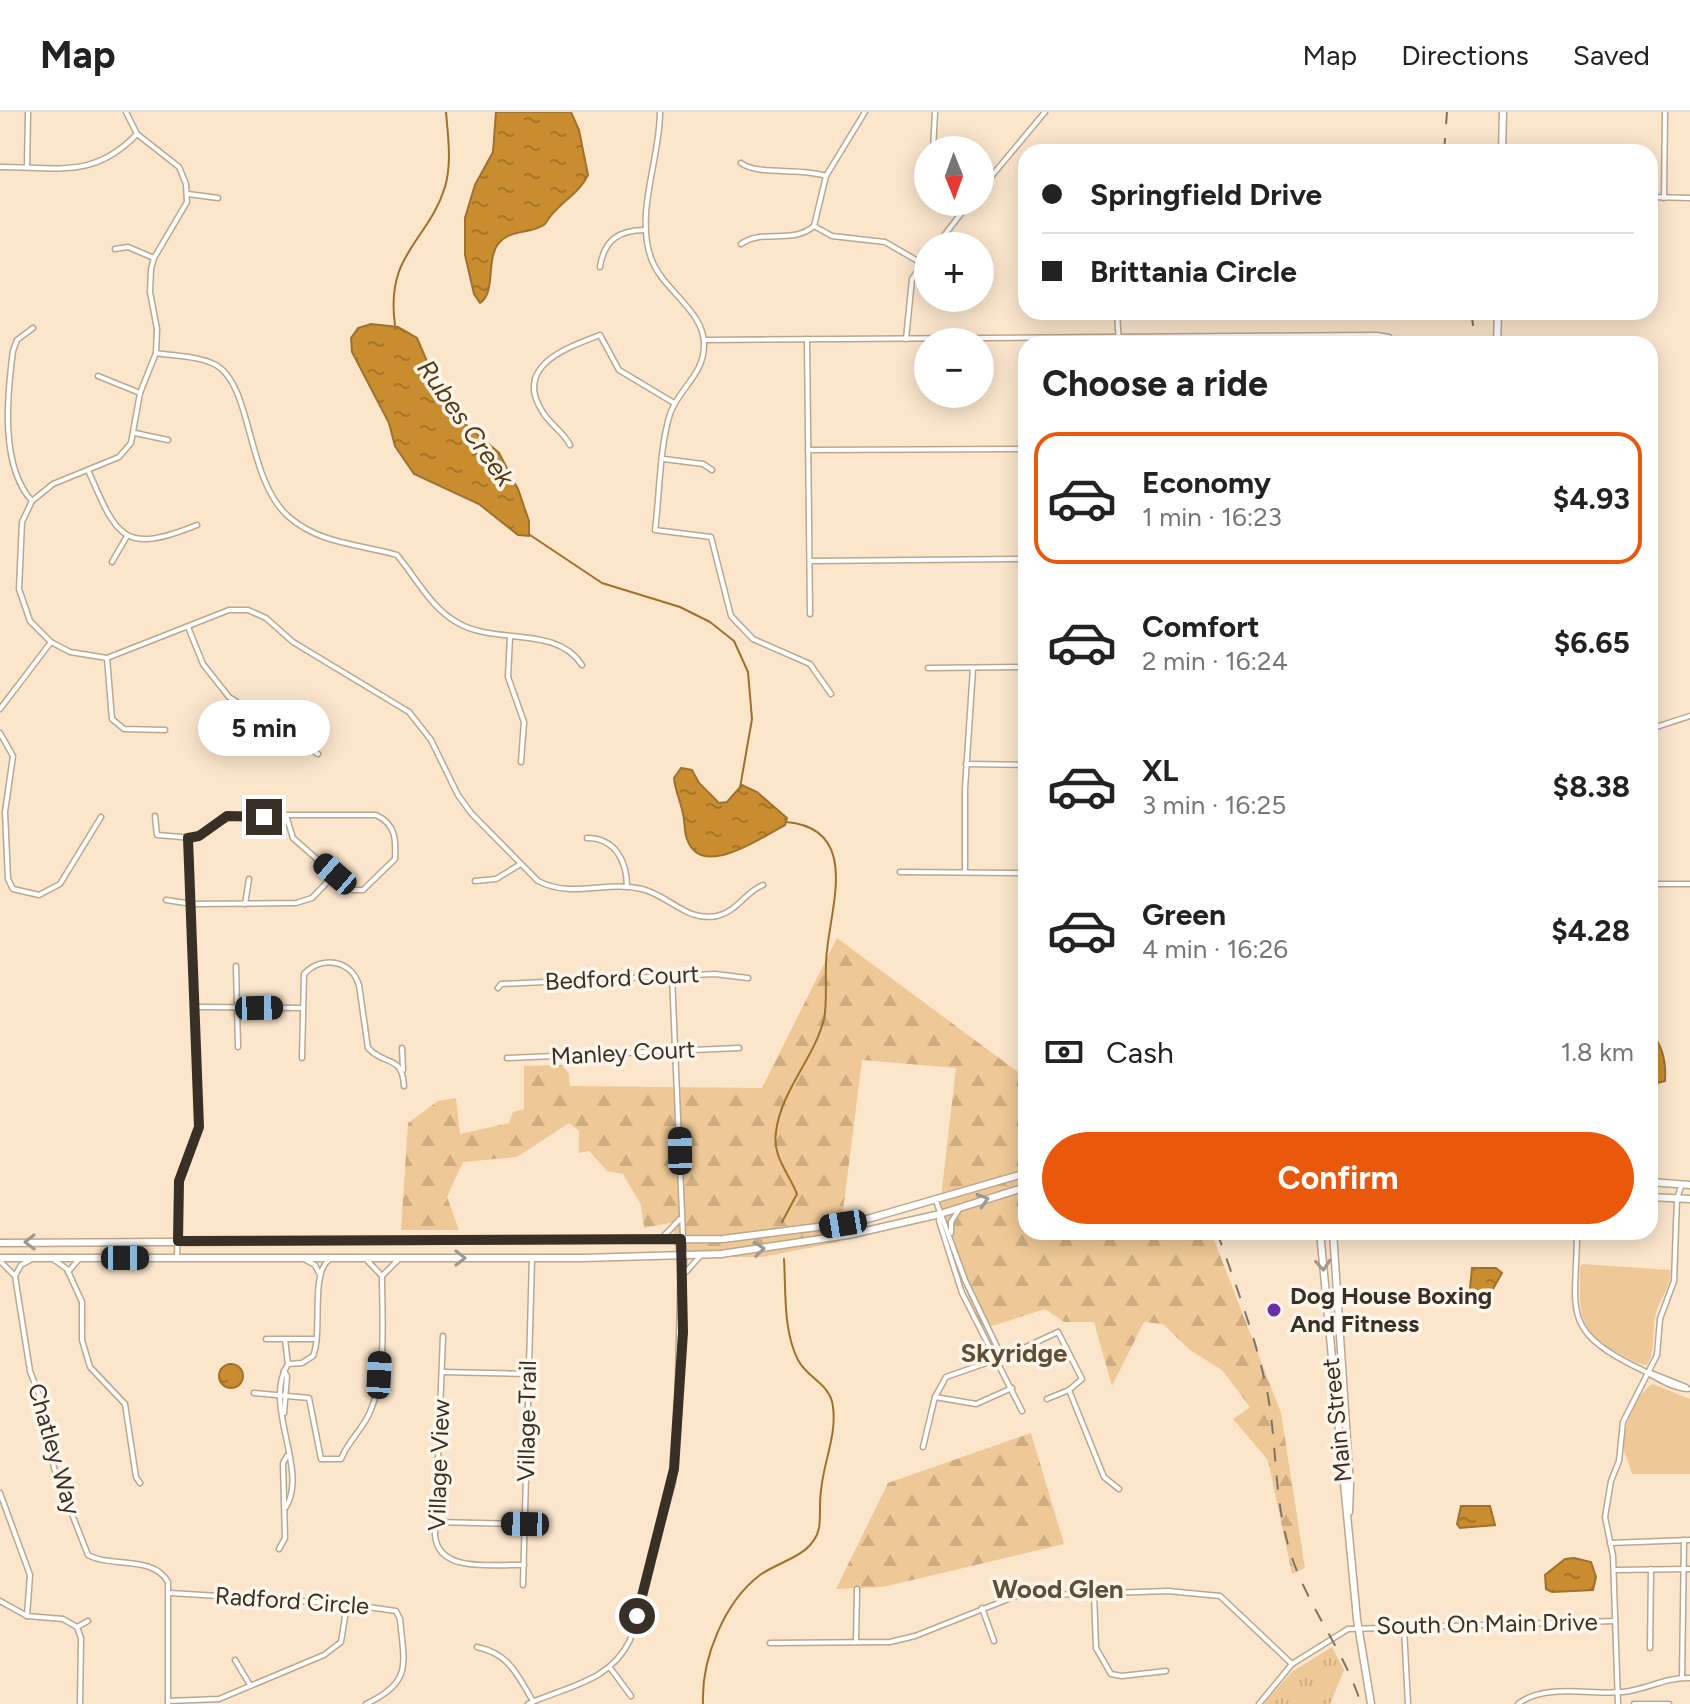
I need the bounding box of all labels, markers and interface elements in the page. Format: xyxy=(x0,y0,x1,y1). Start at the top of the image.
text: Map xyxy=(40,32,116,78)
text: Map xyxy=(1303,38,1357,72)
text: Directions xyxy=(1401,38,1529,72)
text: Saved xyxy=(1573,38,1650,72)
north arrow xyxy=(914,136,994,216)
map controls xyxy=(914,136,994,408)
text: Springfield Drive xyxy=(1090,176,1322,213)
button: + xyxy=(914,232,994,312)
text: Brittania Circle xyxy=(1090,253,1297,290)
button: − xyxy=(914,328,994,408)
water label: Rubes Creek xyxy=(411,353,522,494)
text: Choose a ride xyxy=(1042,362,1268,405)
icon: car xyxy=(1046,462,1118,534)
text: Economy xyxy=(1142,464,1271,501)
text: $4.93 xyxy=(1553,480,1630,517)
text: 1 min · 16:23 xyxy=(1142,501,1282,533)
icon: car xyxy=(1046,606,1118,678)
text: Comfort xyxy=(1142,608,1260,645)
text: $6.65 xyxy=(1554,624,1630,661)
text: 2 min · 16:24 xyxy=(1142,645,1288,677)
callout: 5 min xyxy=(198,701,330,757)
text: 5 min xyxy=(231,712,297,744)
icon: car xyxy=(1046,750,1118,822)
text: XL xyxy=(1142,752,1178,789)
text: $8.38 xyxy=(1553,768,1630,805)
text: 3 min · 16:25 xyxy=(1142,789,1286,821)
route end xyxy=(246,799,282,835)
car xyxy=(309,849,361,899)
icon: car xyxy=(1046,894,1118,966)
text: Green xyxy=(1142,896,1226,933)
text: $4.28 xyxy=(1551,912,1630,949)
text: 4 min · 16:26 xyxy=(1142,933,1288,965)
street label: Bedford Court xyxy=(544,959,700,996)
car xyxy=(235,996,283,1020)
icon: cash xyxy=(1042,1030,1086,1074)
street label: Manley Court xyxy=(550,1034,696,1071)
text: Cash xyxy=(1106,1034,1174,1071)
text: 1.8 km xyxy=(1561,1036,1634,1068)
car xyxy=(668,1127,692,1175)
button: Confirm xyxy=(1042,1132,1634,1224)
one-way arrow xyxy=(975,1194,989,1210)
car xyxy=(817,1208,869,1240)
one-way arrow xyxy=(23,1233,36,1251)
one-way arrow xyxy=(753,1241,766,1258)
car xyxy=(101,1246,149,1270)
one-way arrow xyxy=(454,1249,467,1267)
one-way arrow xyxy=(1314,1259,1331,1272)
place label: Dog House Boxing And Fitness xyxy=(1290,1281,1492,1338)
marker: Dog House Boxing And Fitness xyxy=(1265,1301,1283,1319)
district label: Skyridge xyxy=(961,1337,1067,1369)
car xyxy=(366,1350,392,1400)
street label: Main Street xyxy=(1316,1357,1357,1484)
street label: Village Trail xyxy=(511,1360,542,1482)
street label: Chatley Way xyxy=(22,1380,87,1518)
street label: Village View xyxy=(422,1398,455,1531)
car xyxy=(501,1512,549,1536)
district label: Wood Glen xyxy=(992,1573,1124,1605)
street label: Radford Circle xyxy=(214,1581,370,1620)
route start xyxy=(619,1598,655,1634)
street label: South On Main Drive xyxy=(1376,1607,1598,1640)

